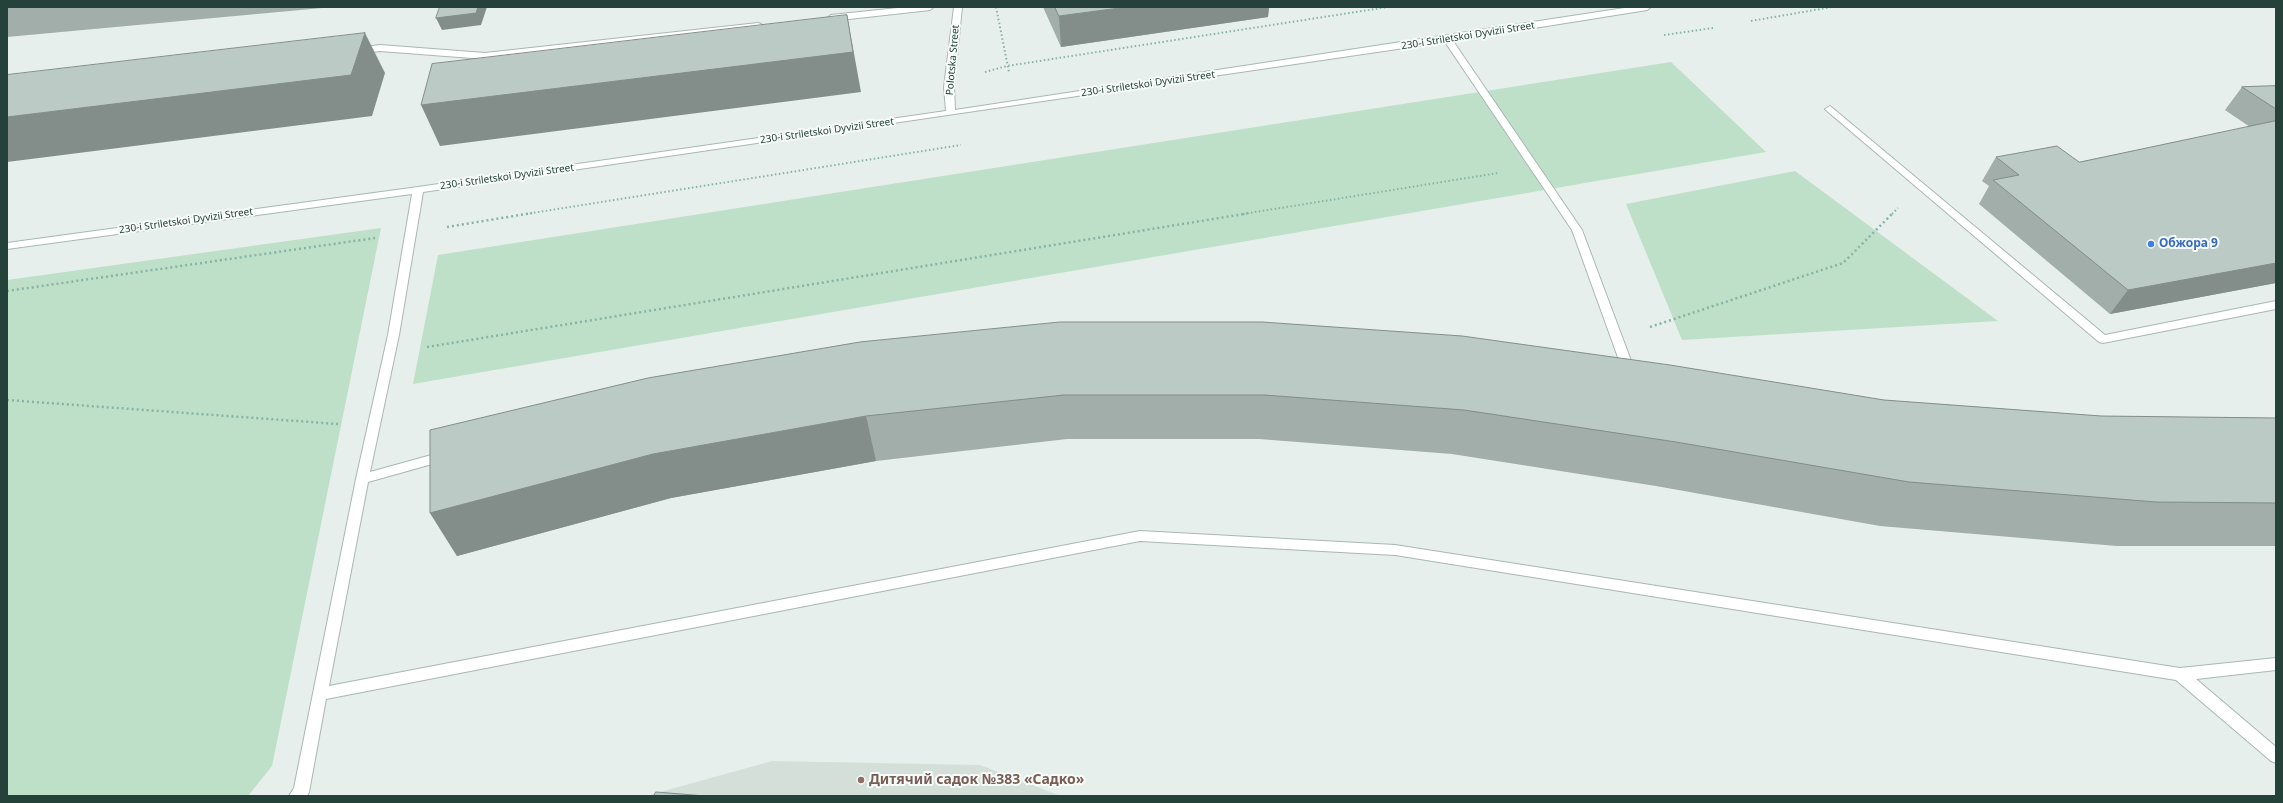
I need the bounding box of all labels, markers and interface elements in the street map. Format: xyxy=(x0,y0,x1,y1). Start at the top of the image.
street label: 230-i Striletskoi Dyvizii Street xyxy=(1400,20,1536,52)
street label: Polotska Street xyxy=(944,24,962,96)
street label: 230-i Striletskoi Dyvizii Street xyxy=(1080,69,1216,99)
street label: 230-i Striletskoi Dyvizii Street xyxy=(759,116,895,146)
street label: 230-i Striletskoi Dyvizii Street xyxy=(439,162,575,192)
street label: 230-i Striletskoi Dyvizii Street xyxy=(118,206,254,236)
place label: Обжора 9 xyxy=(2159,237,2218,251)
marker: Обжора 9 xyxy=(2146,239,2156,249)
place label: Дитячий садок №383 «Садко» xyxy=(869,772,1084,788)
marker: Дитячий садок №383 «Садко» xyxy=(856,775,866,785)

